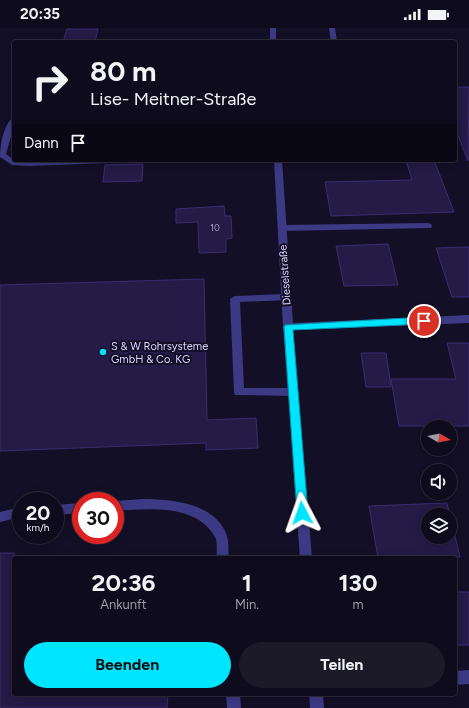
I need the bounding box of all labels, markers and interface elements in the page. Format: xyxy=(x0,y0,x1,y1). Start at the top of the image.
text: 20:35 xyxy=(20,5,60,23)
text: 80 m xyxy=(90,54,156,88)
icon: right xyxy=(24,56,76,108)
text: Lise- Meitner-Straße xyxy=(90,88,256,110)
icon: arrive xyxy=(67,132,89,154)
text: Dann xyxy=(24,134,59,152)
house number: 10 xyxy=(210,222,220,233)
street label: Dieselstraße xyxy=(276,244,294,306)
pin xyxy=(407,304,441,338)
icon: arrive xyxy=(413,310,435,332)
place label: S & W Rohrsysteme GmbH & Co. KG xyxy=(111,340,208,366)
marker: S & W Rohrsysteme GmbH & Co. KG xyxy=(98,347,108,357)
north arrow xyxy=(421,420,457,456)
map controls xyxy=(421,420,457,544)
button: sound xyxy=(421,464,457,500)
speed limit sign: 30 xyxy=(72,492,124,544)
position arrow xyxy=(281,492,323,534)
text: 20 xyxy=(26,501,50,525)
button: layers xyxy=(421,508,457,544)
text: km/h xyxy=(27,521,49,534)
text: 20:36 xyxy=(92,568,155,597)
text: 1 xyxy=(242,568,252,597)
text: 130 xyxy=(338,568,377,597)
text: Ankunft xyxy=(100,597,147,612)
text: Min. xyxy=(235,597,259,612)
text: m xyxy=(352,597,363,612)
button: Beenden xyxy=(24,642,231,688)
button: Teilen xyxy=(239,642,445,688)

